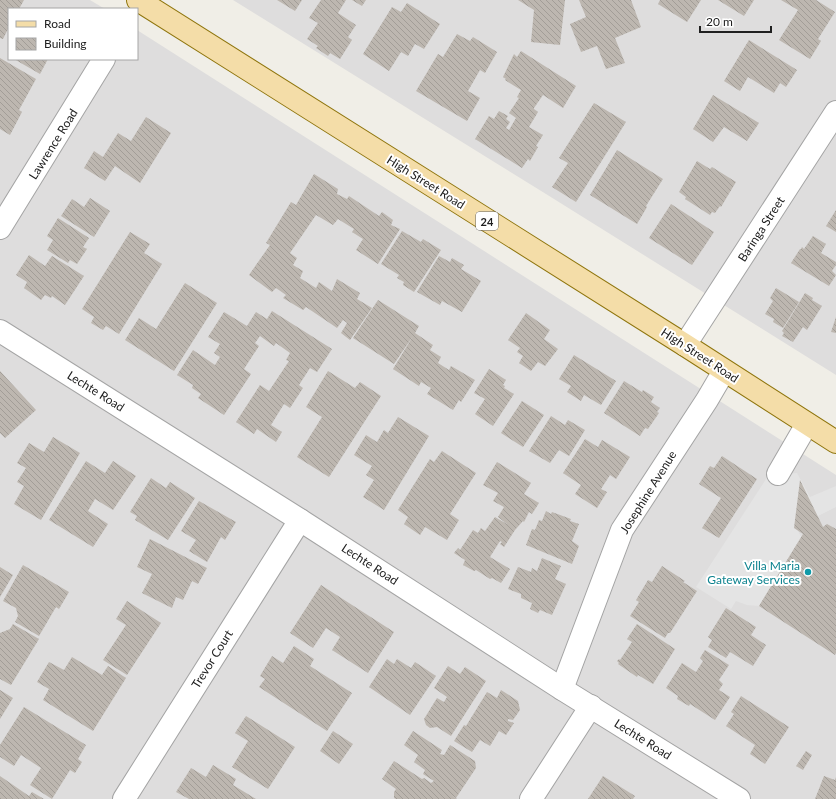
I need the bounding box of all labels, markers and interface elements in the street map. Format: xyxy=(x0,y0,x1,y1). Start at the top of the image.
legend xyxy=(8,8,138,60)
scale bar xyxy=(700,8,771,34)
text: 20 m xyxy=(706,14,733,29)
text: Road xyxy=(44,16,71,31)
text: Building xyxy=(44,36,87,51)
street label: Lawrence Road xyxy=(25,106,81,182)
street label: High Street Road xyxy=(384,152,468,212)
street label: Baringa Street xyxy=(734,193,788,264)
road number: 24 xyxy=(476,212,498,230)
street label: High Street Road xyxy=(658,324,742,386)
street label: Lechte Road xyxy=(65,367,127,415)
street label: Josephine Avenue xyxy=(616,448,680,536)
street label: Lechte Road xyxy=(339,540,401,588)
place label: Villa Maria Gateway Services xyxy=(707,558,800,587)
marker: Villa Maria Gateway Services xyxy=(803,567,813,577)
street label: Trevor Court xyxy=(188,626,236,691)
street label: Lechte Road xyxy=(612,715,674,763)

